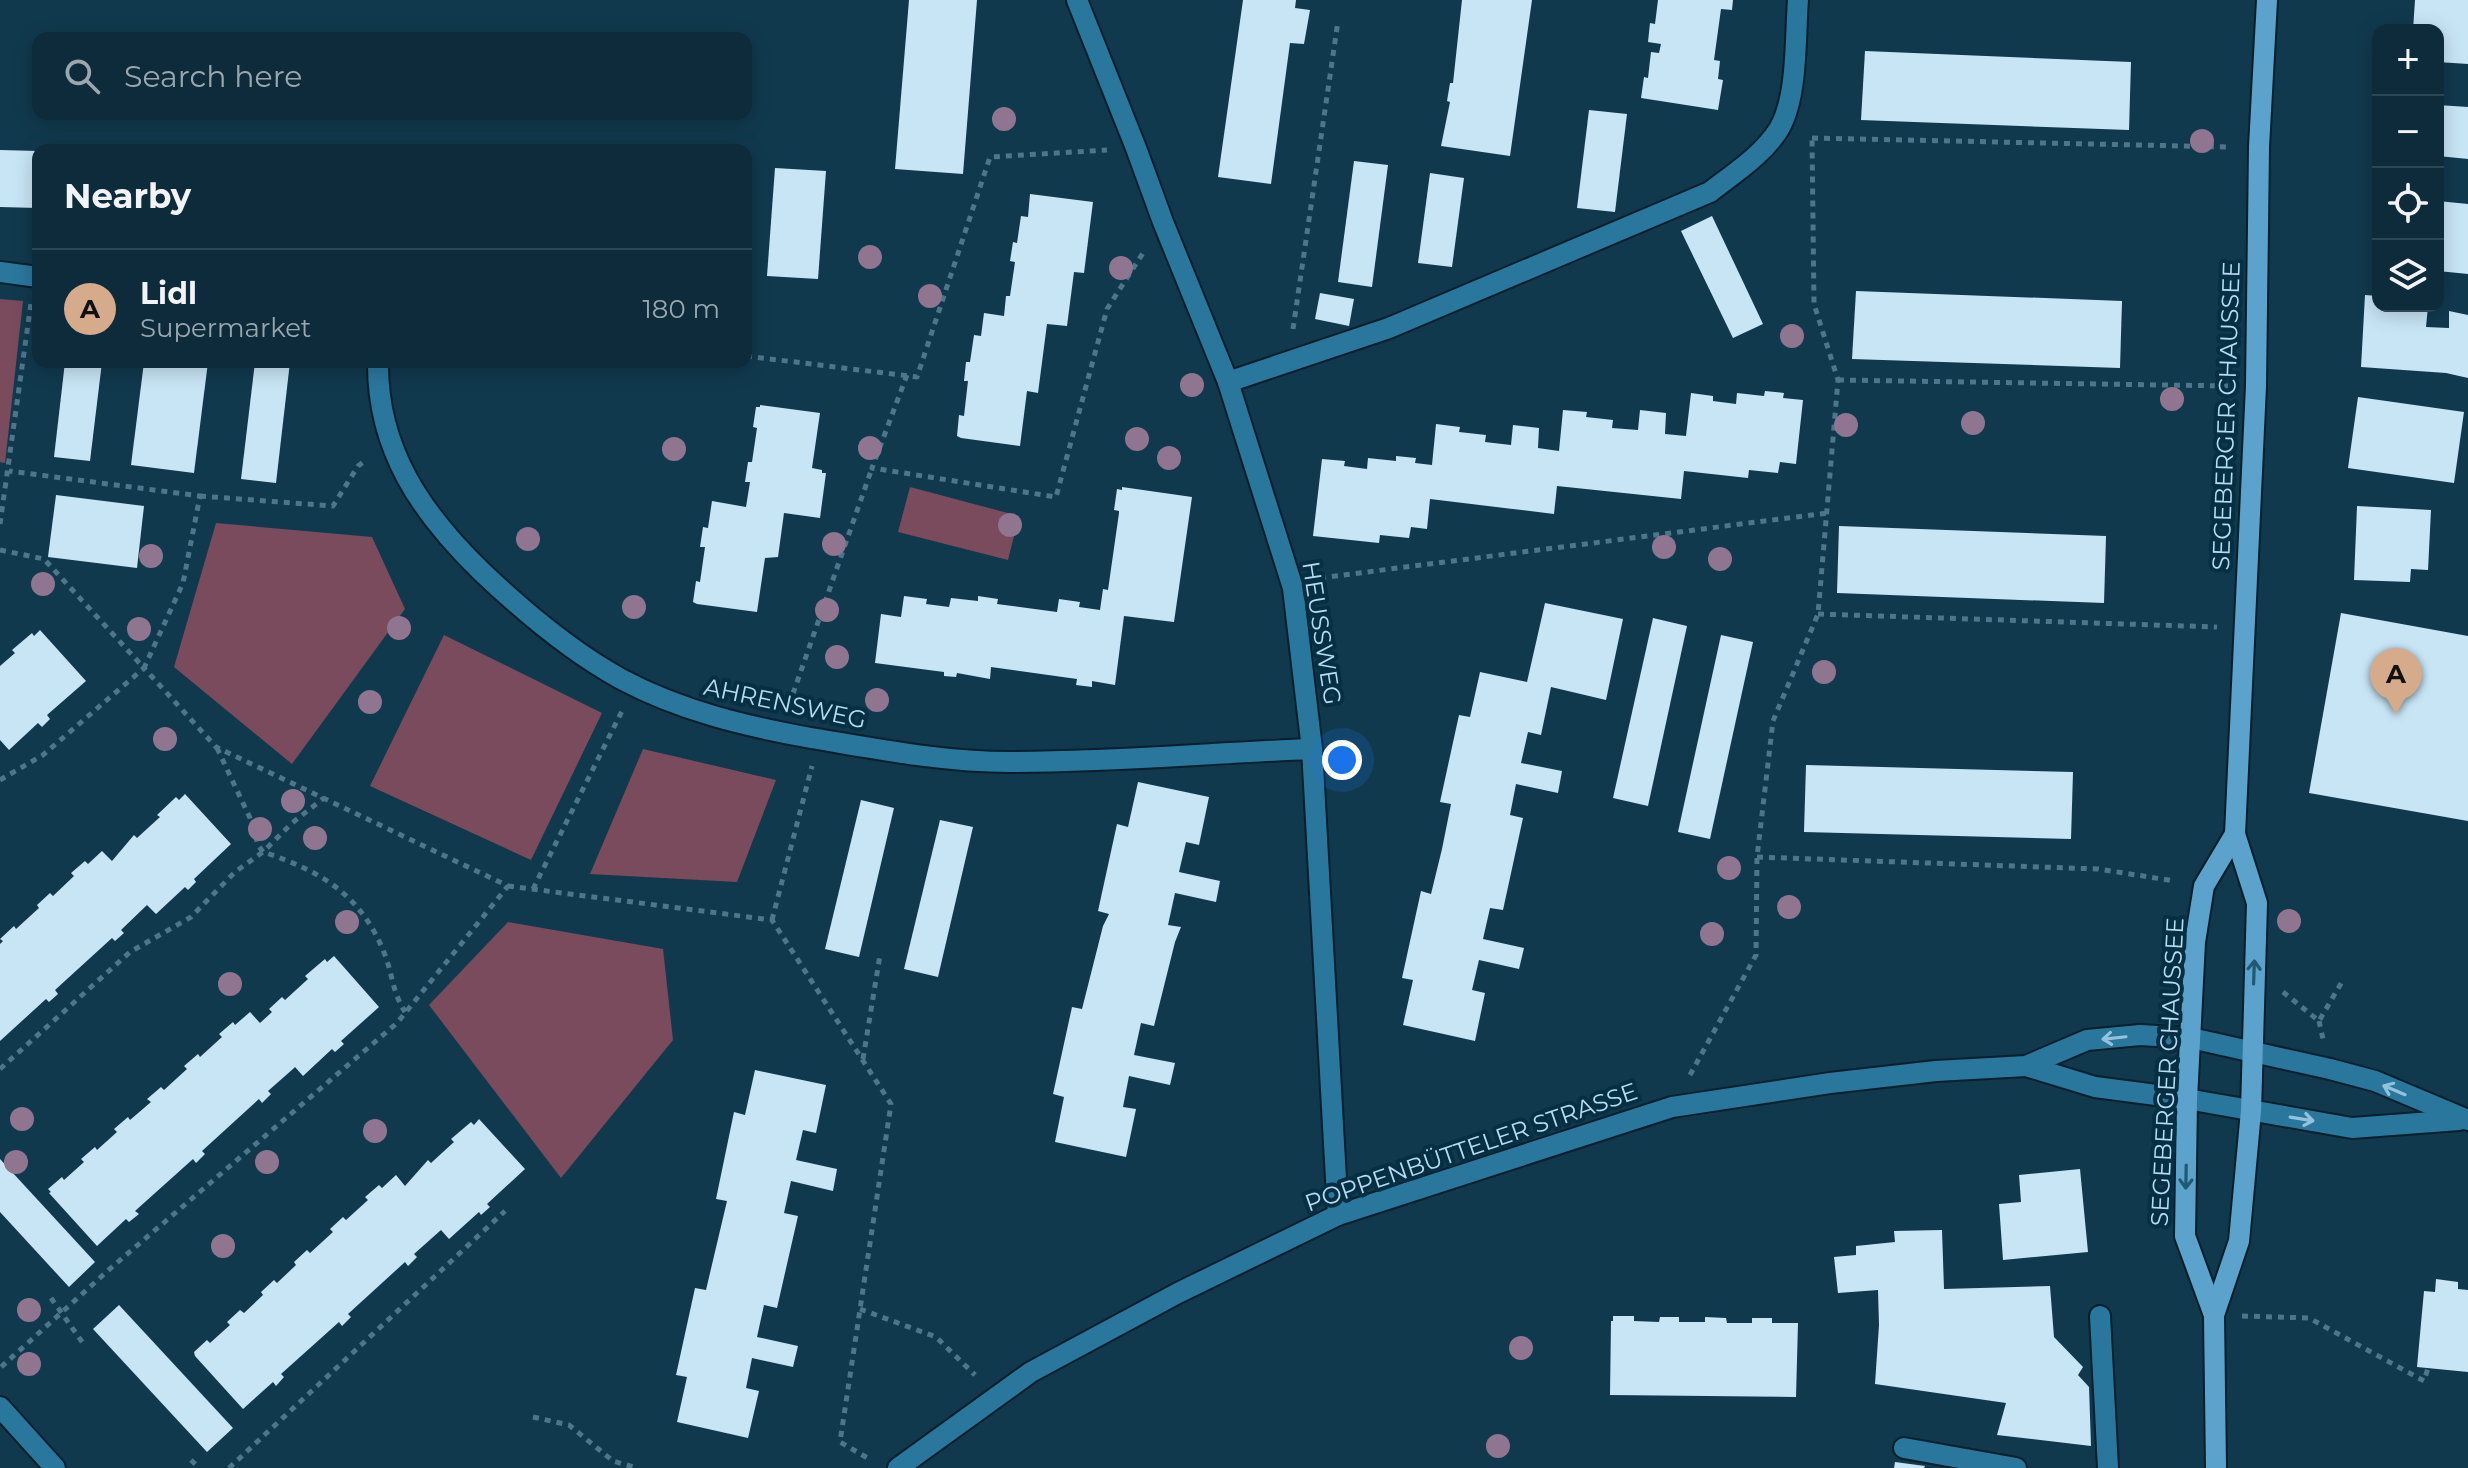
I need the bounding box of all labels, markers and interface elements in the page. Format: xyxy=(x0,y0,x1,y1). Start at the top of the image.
map controls xyxy=(2372,24,2444,312)
button: + xyxy=(2372,24,2444,96)
search box xyxy=(32,32,752,120)
icon: search xyxy=(60,54,104,98)
text: Search here xyxy=(124,58,302,95)
button: − xyxy=(2372,96,2444,168)
button: locate xyxy=(2372,168,2444,240)
text: Nearby xyxy=(64,175,191,217)
button: layers xyxy=(2372,240,2444,312)
street label: SEGEBERGER CHAUSSEE xyxy=(2206,261,2246,571)
text: Lidl xyxy=(140,275,197,312)
text: A xyxy=(80,293,100,325)
text: 180 m xyxy=(642,293,720,325)
text: Supermarket xyxy=(140,312,311,344)
street label: HEUSSWEG xyxy=(1296,559,1348,707)
pin: A xyxy=(2370,648,2422,714)
street label: AHRENSWEG xyxy=(701,672,869,734)
your location xyxy=(1322,740,1362,780)
street label: SEGEBERGER CHAUSSEE xyxy=(2144,917,2190,1227)
one-way arrow xyxy=(2247,959,2262,986)
one-way arrow xyxy=(2101,1030,2128,1045)
street label: POPPENBÜTTELER STRASSE xyxy=(1301,1076,1641,1218)
one-way arrow xyxy=(2382,1081,2407,1096)
one-way arrow xyxy=(2288,1112,2314,1127)
one-way arrow xyxy=(2178,1163,2193,1190)

